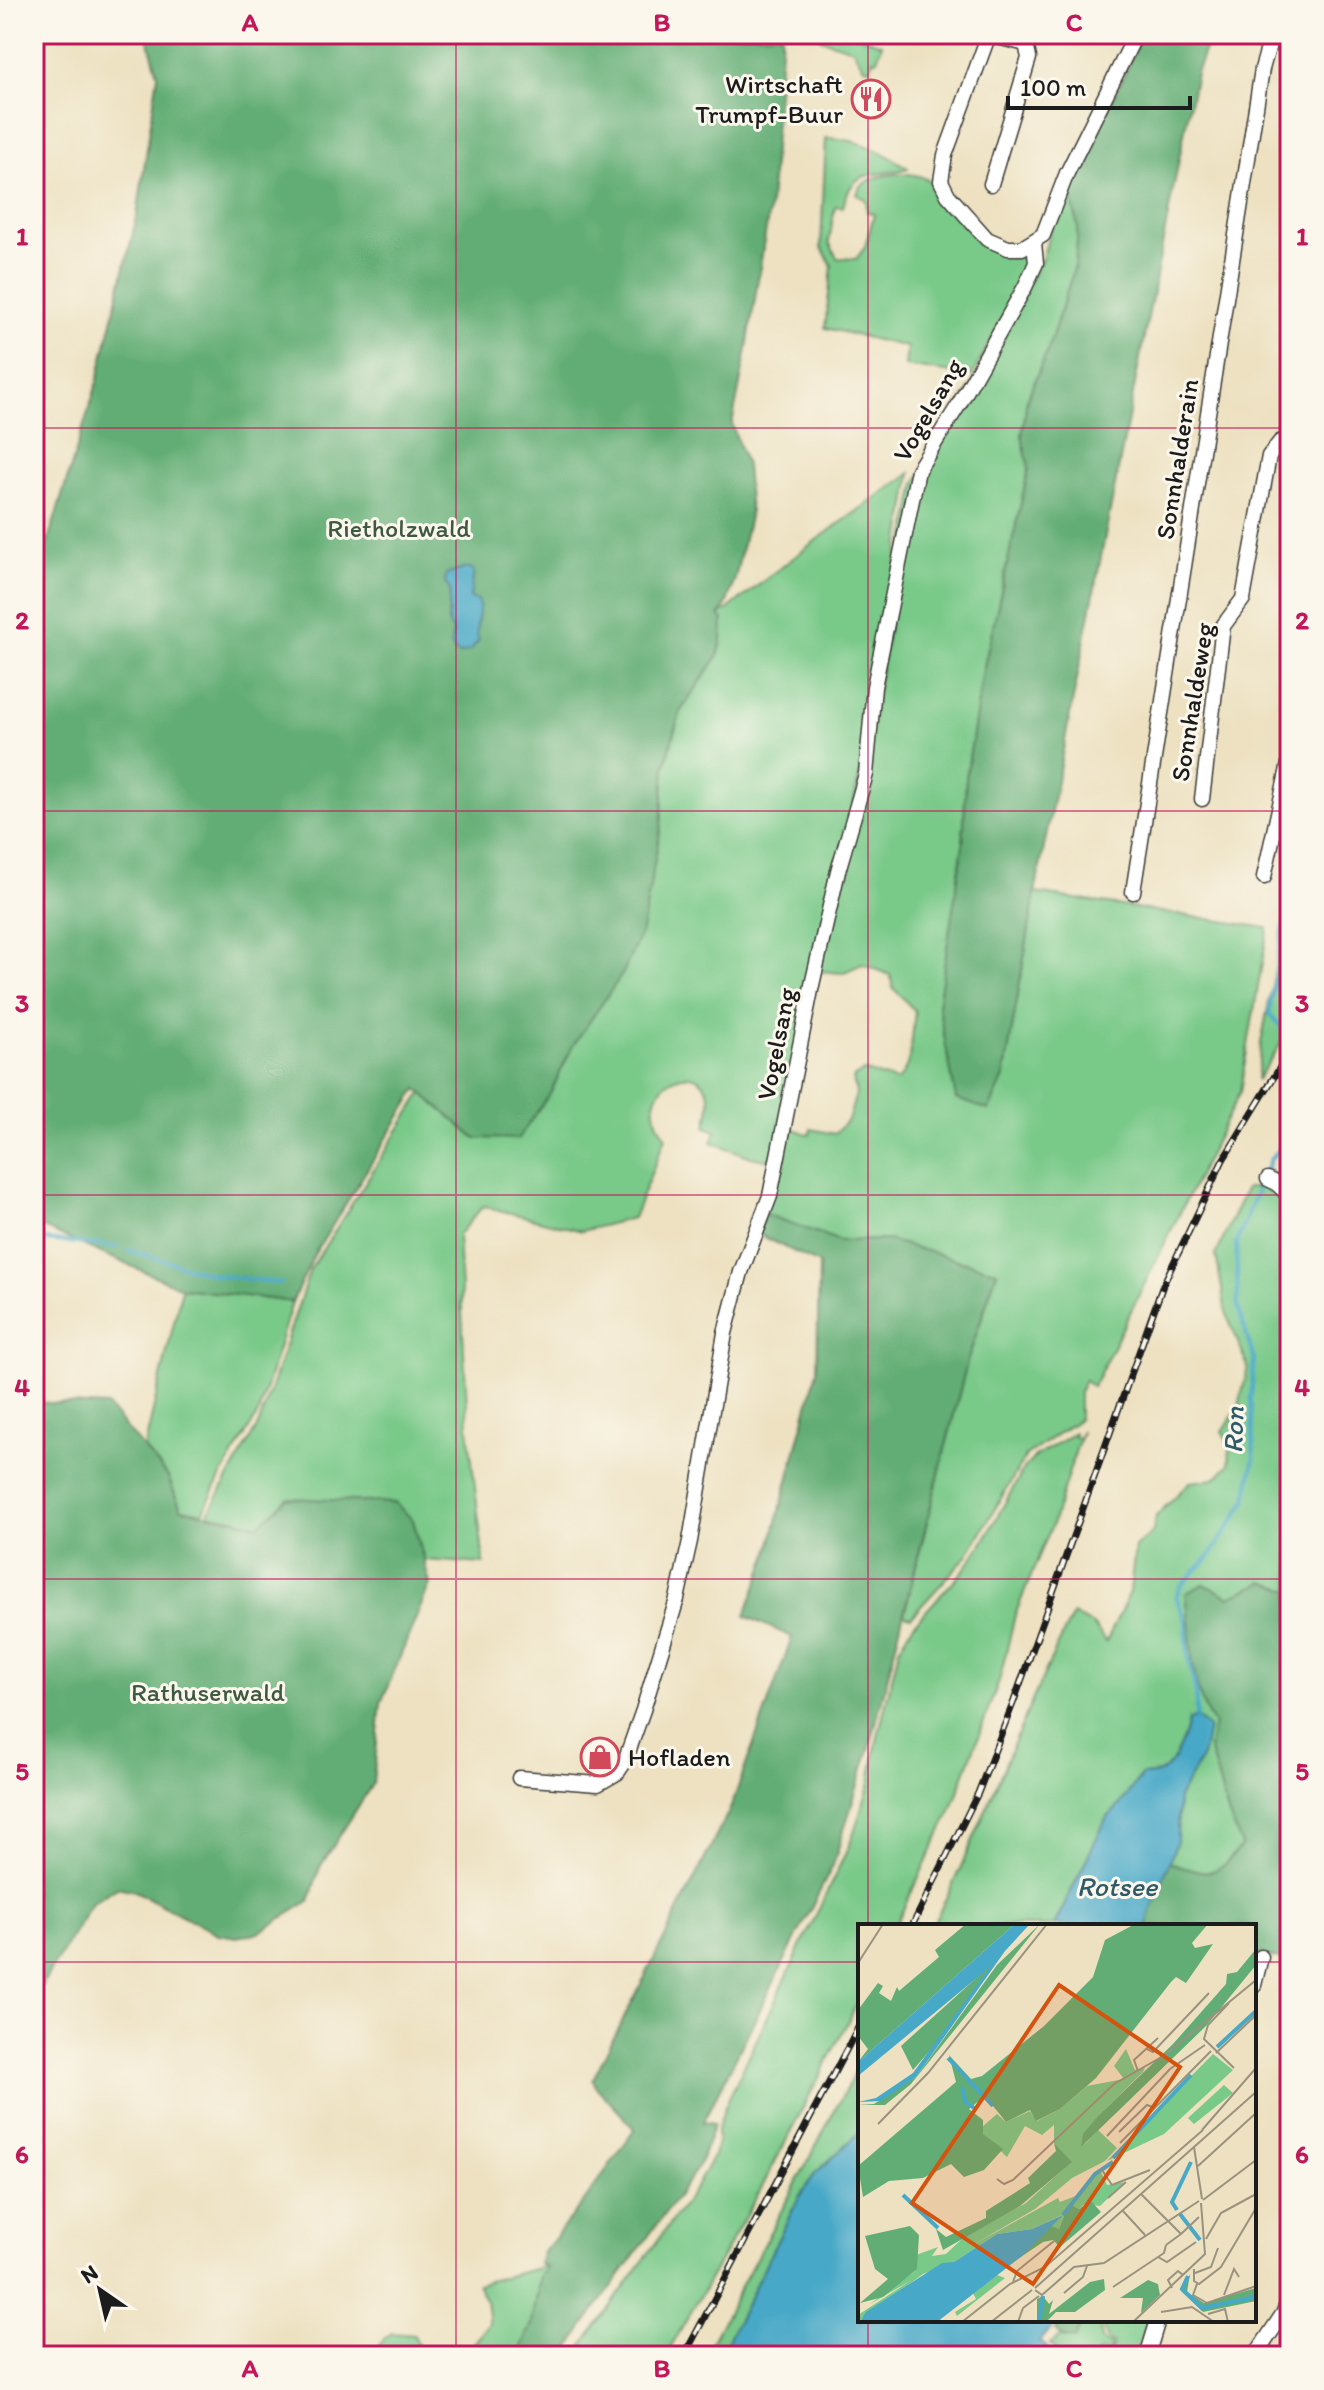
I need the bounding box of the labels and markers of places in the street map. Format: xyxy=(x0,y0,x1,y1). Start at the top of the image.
place label: Wirtschaft Trumpf-Buur xyxy=(695,68,843,130)
restaurant icon: Wirtschaft Trumpf-Buur xyxy=(850,78,892,120)
shop icon: Hofladen xyxy=(579,1736,621,1778)
place label: Hofladen xyxy=(628,1741,731,1773)

